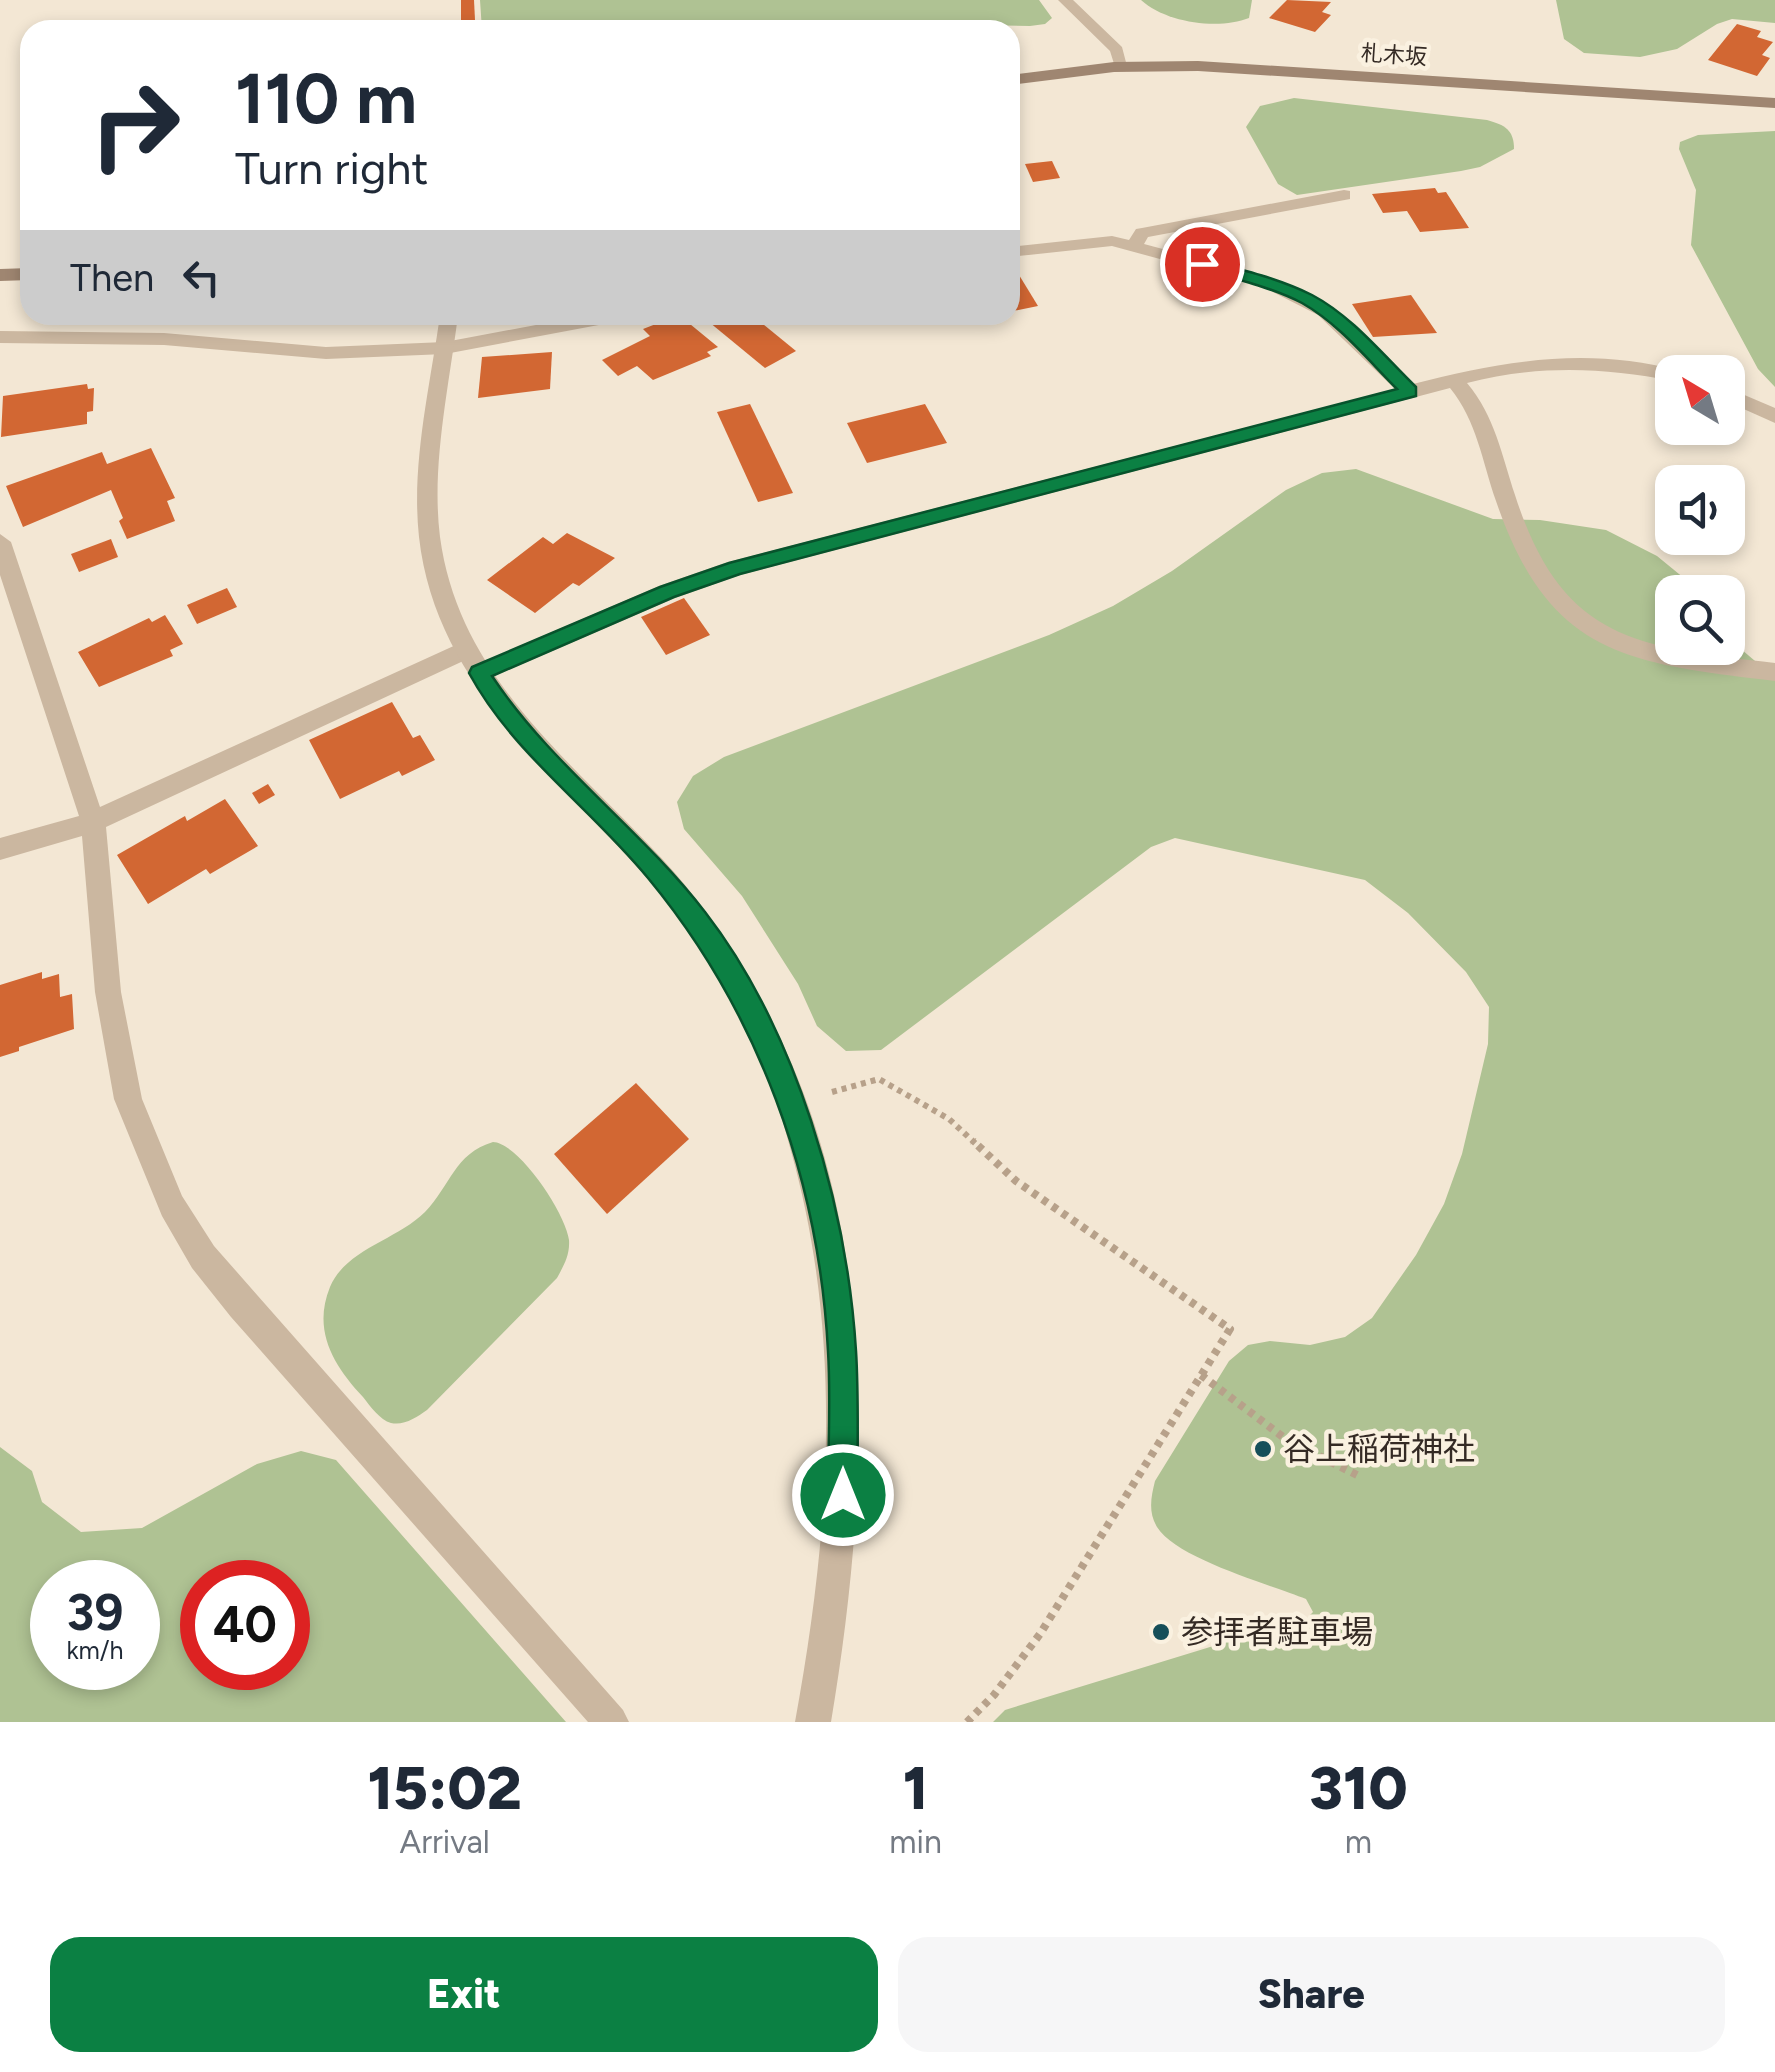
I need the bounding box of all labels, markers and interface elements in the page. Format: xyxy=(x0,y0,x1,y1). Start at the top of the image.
street label: 札木坂 xyxy=(1360,39,1428,71)
text: 110 m xyxy=(235,56,417,141)
icon: right xyxy=(70,60,200,190)
text: Turn right xyxy=(235,141,428,195)
pin xyxy=(1160,222,1245,307)
icon: arrive xyxy=(1175,237,1230,292)
icon: left xyxy=(174,250,229,305)
text: Then xyxy=(70,255,154,301)
north arrow xyxy=(1655,355,1745,445)
map controls xyxy=(1655,355,1745,665)
button: sound xyxy=(1655,465,1745,555)
button: search xyxy=(1655,575,1745,665)
place label: 谷上稲荷神社 xyxy=(1283,1430,1475,1468)
marker: 谷上稲荷神社 xyxy=(1252,1438,1274,1460)
position arrow xyxy=(791,1443,895,1547)
speed limit sign: 40 xyxy=(180,1560,310,1690)
text: 39 xyxy=(67,1582,123,1643)
place label: 参拝者駐車場 xyxy=(1181,1613,1373,1651)
marker: 参拝者駐車場 xyxy=(1150,1621,1172,1643)
text: km/h xyxy=(66,1635,124,1665)
text: 15:02 xyxy=(367,1752,522,1824)
text: 1 xyxy=(903,1752,928,1824)
text: 310 xyxy=(1309,1752,1408,1824)
text: Arrival xyxy=(399,1823,490,1861)
text: min xyxy=(889,1823,942,1861)
text: m xyxy=(1345,1823,1372,1861)
button: Exit xyxy=(50,1937,878,2052)
button: Share xyxy=(898,1937,1725,2052)

